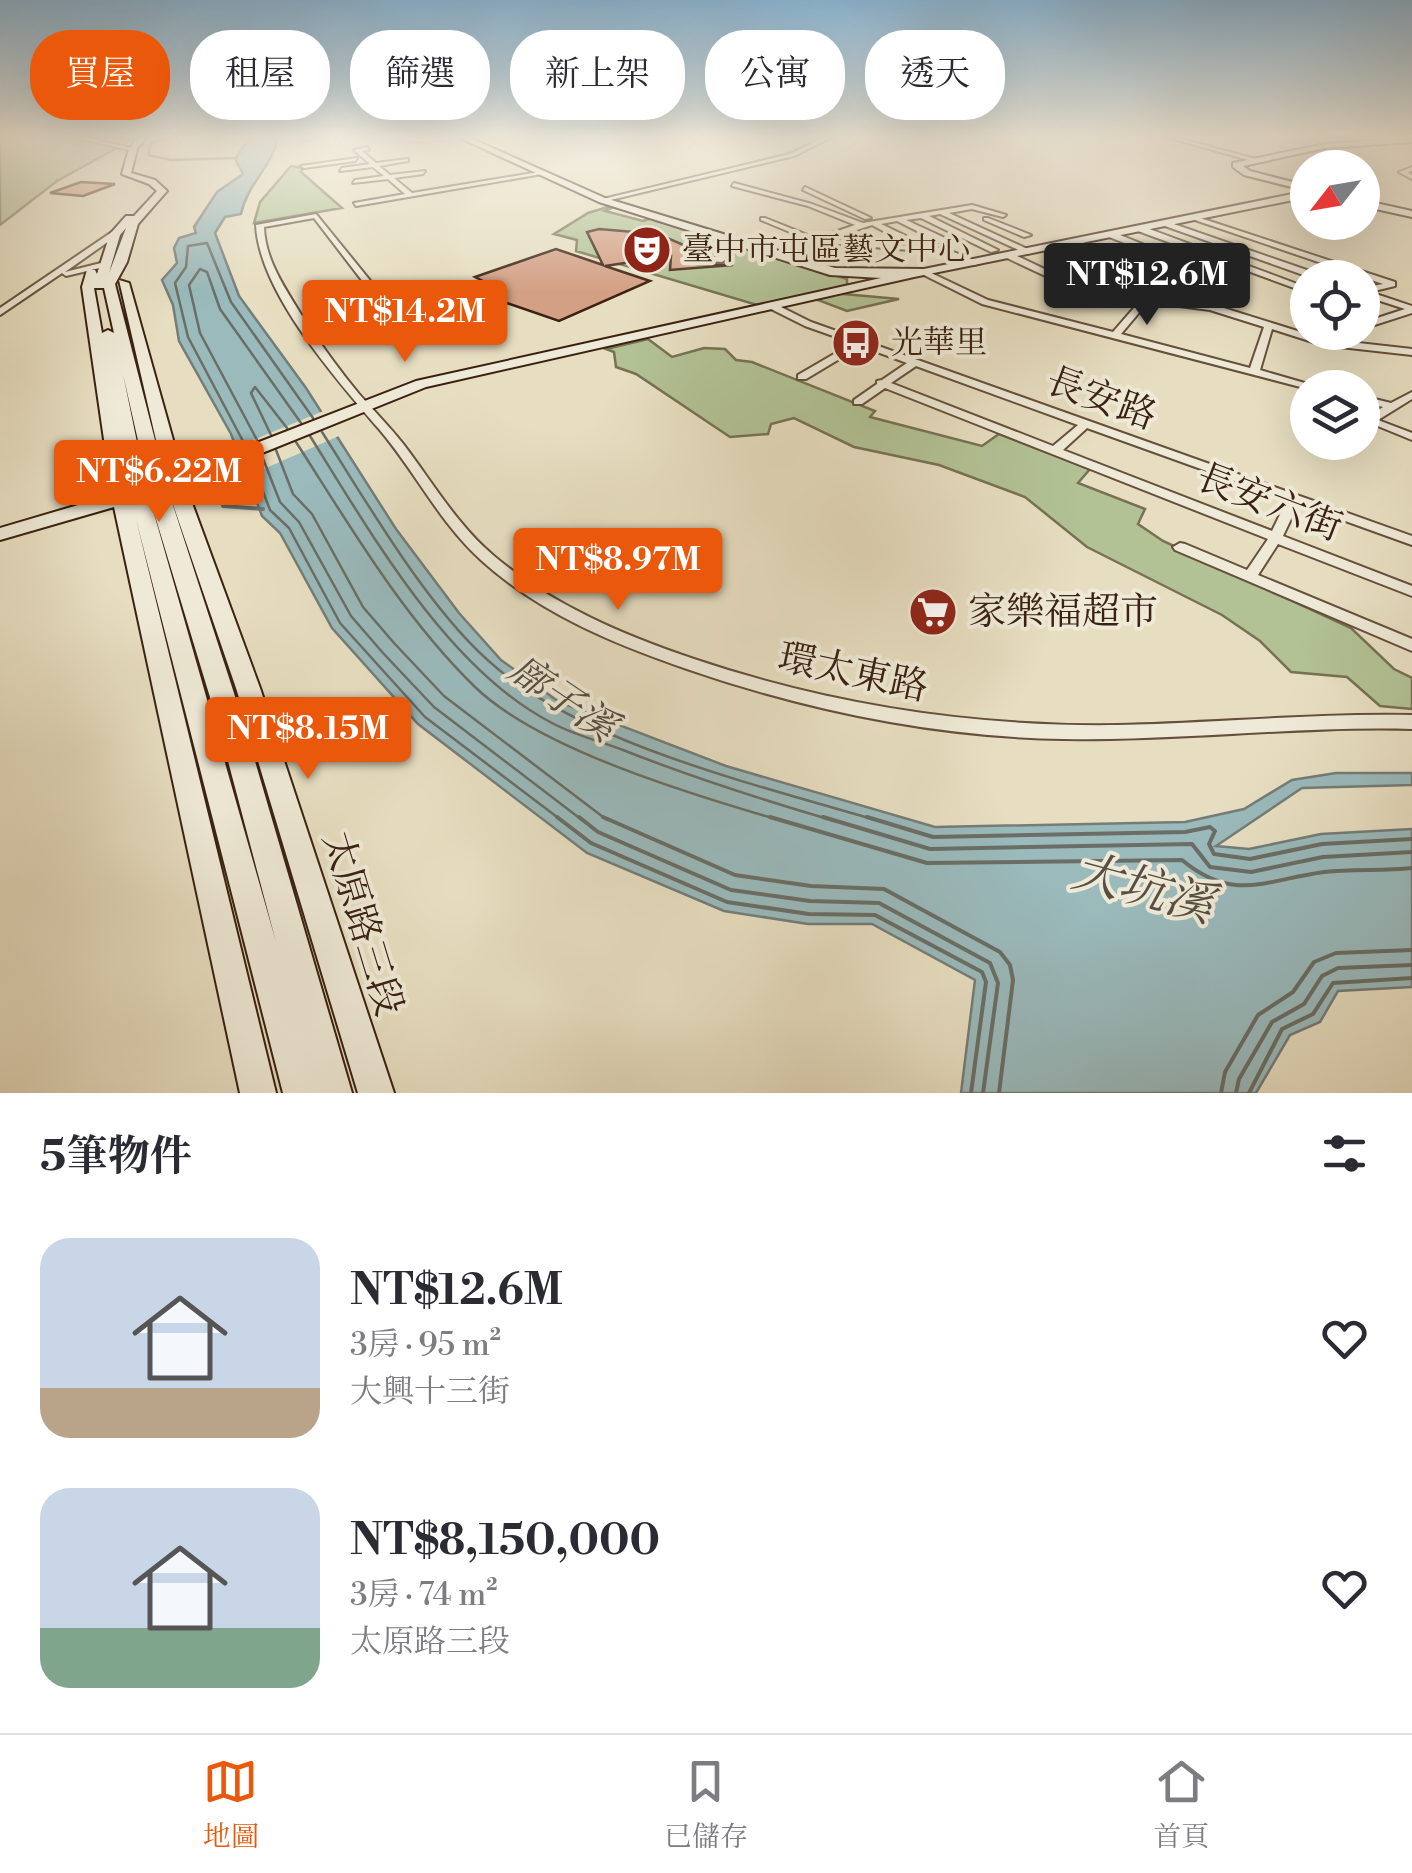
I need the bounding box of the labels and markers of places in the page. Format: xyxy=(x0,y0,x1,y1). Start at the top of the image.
theatre icon: 臺中市屯區藝文中心 xyxy=(621,224,673,276)
place label: 臺中市屯區藝文中心 xyxy=(682,230,970,270)
pin: NT$12.6M xyxy=(1044,243,1250,328)
pin: NT$14.2M xyxy=(302,280,508,365)
bus stop icon: 光華里 xyxy=(830,317,882,369)
place label: 光華里 xyxy=(891,323,987,363)
pin: NT$6.22M xyxy=(56,440,262,525)
pin: NT$8.97M xyxy=(515,528,721,613)
supermarket icon: 家樂福超市 xyxy=(907,586,959,638)
place label: 家樂福超市 xyxy=(968,589,1158,636)
pin: NT$8.15M xyxy=(205,697,411,782)

